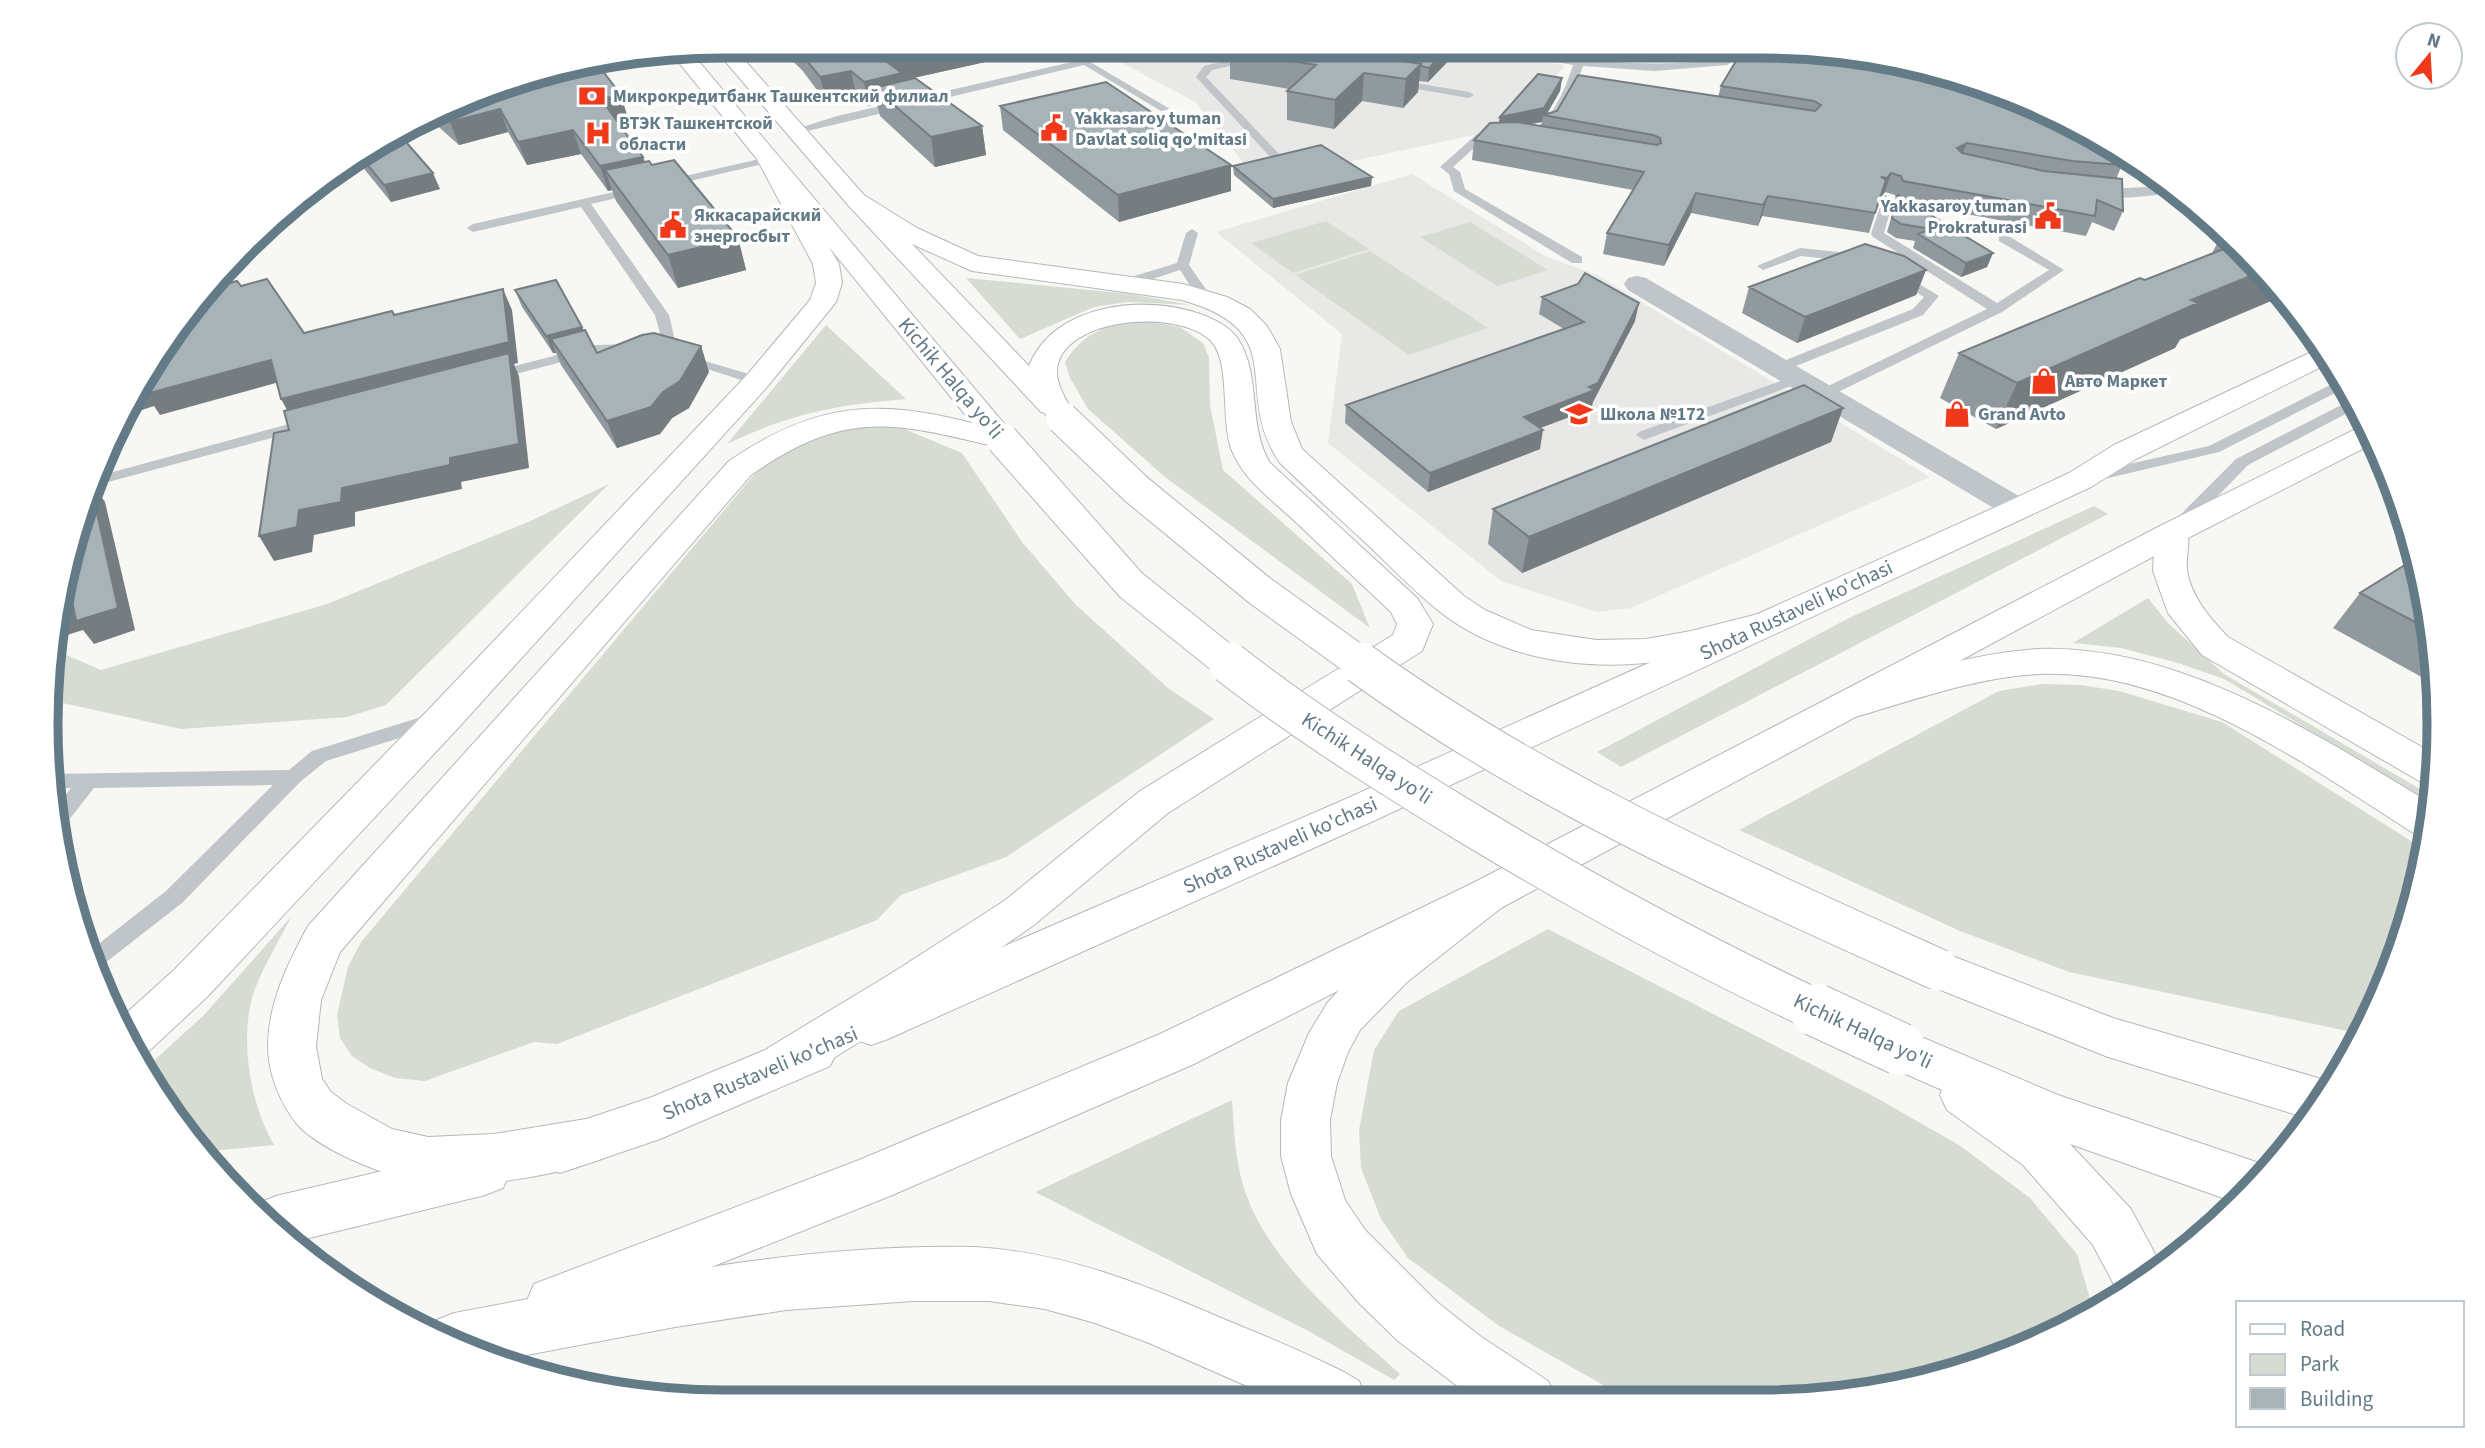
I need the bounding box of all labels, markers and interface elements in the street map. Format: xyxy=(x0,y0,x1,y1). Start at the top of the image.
north arrow xyxy=(2394,21,2464,91)
text: N xyxy=(2424,26,2444,56)
bank icon: Микрокредитбанк Ташкентский филиал xyxy=(577,81,607,111)
place label: Микрокредитбанк Ташкентский филиал xyxy=(613,84,949,109)
place label: Yakkasaroy tuman Davlat soliq qo'mitasi xyxy=(1074,106,1247,152)
place label: ВТЭК Ташкентской области xyxy=(619,111,773,157)
public building icon: Yakkasaroy tuman Davlat soliq qo'mitasi xyxy=(1039,113,1069,143)
hospital icon: ВТЭК Ташкентской области xyxy=(583,118,613,148)
place label: Yakkasaroy tuman Prokraturasi xyxy=(1880,194,2027,240)
public building icon: Yakkasaroy tuman Prokraturasi xyxy=(2033,201,2063,231)
place label: Яккасарайский энергосбыт xyxy=(694,203,821,249)
public building icon: Яккасарайский энергосбыт xyxy=(658,210,688,240)
street label: Kichik Halqa yo'li xyxy=(891,311,1011,445)
shop icon: Авто Маркет xyxy=(2029,366,2059,396)
place label: Авто Маркет xyxy=(2064,369,2167,394)
school or university icon: Школа №172 xyxy=(1564,399,1594,429)
shop icon: Grand Avto xyxy=(1942,399,1972,429)
place label: Школа №172 xyxy=(1600,402,1705,427)
place label: Grand Avto xyxy=(1978,402,2066,427)
street label: Shota Rustaveli ko'chasi xyxy=(1695,552,1897,668)
street label: Kichik Halqa yo'li xyxy=(1296,704,1438,812)
street label: Shota Rustaveli ko'chasi xyxy=(1178,789,1382,901)
street label: Kichik Halqa yo'li xyxy=(1788,986,1938,1076)
street label: Shota Rustaveli ko'chasi xyxy=(658,1018,862,1128)
legend xyxy=(2236,1301,2464,1427)
text: Road xyxy=(2300,1314,2345,1344)
text: Park xyxy=(2300,1349,2340,1379)
text: Building xyxy=(2300,1384,2374,1414)

